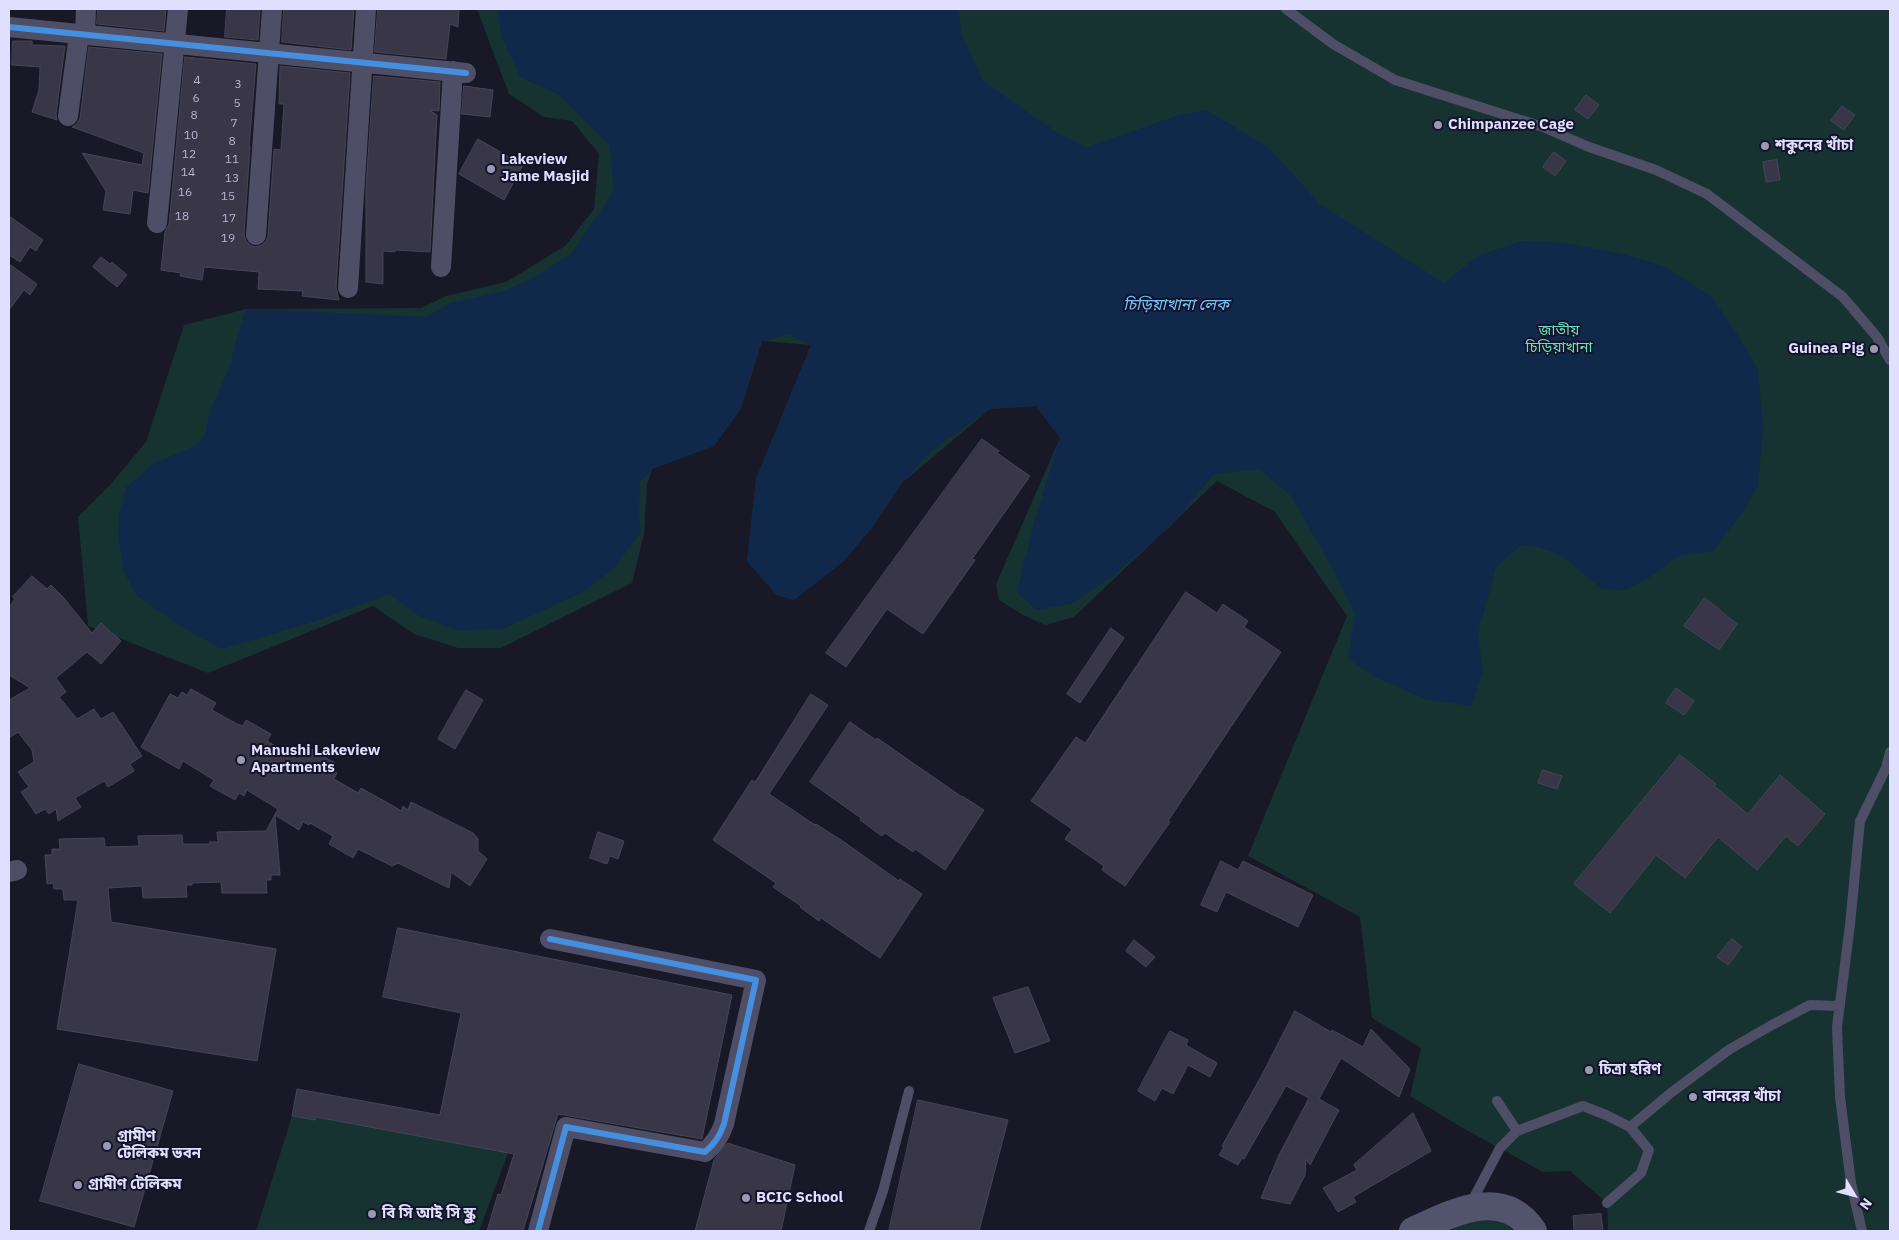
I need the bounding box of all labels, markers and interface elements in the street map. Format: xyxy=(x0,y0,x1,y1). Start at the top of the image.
house number: 4 xyxy=(193,74,201,88)
house number: 3 xyxy=(234,78,242,92)
house number: 6 xyxy=(192,92,200,106)
house number: 5 xyxy=(233,97,241,111)
house number: 8 xyxy=(190,109,198,123)
place label: Chimpanzee Cage xyxy=(1448,116,1574,134)
house number: 7 xyxy=(230,117,238,131)
marker: Chimpanzee Cage xyxy=(1432,119,1444,131)
house number: 10 xyxy=(184,129,198,143)
house number: 8 xyxy=(228,135,236,149)
place label: শকুনের খাঁচা xyxy=(1775,137,1853,155)
marker: শকুনের খাঁচা xyxy=(1759,140,1771,152)
house number: 12 xyxy=(182,148,196,162)
place label: Lakeview Jame Masjid xyxy=(501,151,589,186)
house number: 11 xyxy=(225,153,239,167)
marker: Lakeview Jame Masjid xyxy=(485,163,497,175)
house number: 14 xyxy=(181,166,195,180)
house number: 13 xyxy=(225,172,239,186)
house number: 16 xyxy=(178,186,192,200)
house number: 15 xyxy=(221,190,235,204)
house number: 18 xyxy=(175,210,189,224)
house number: 17 xyxy=(222,212,236,226)
house number: 19 xyxy=(221,232,235,246)
water label: চিড়িয়াখানা লেক xyxy=(1123,295,1229,315)
park label: জাতীয় চিড়িয়াখানা xyxy=(1525,322,1593,357)
place label: Guinea Pig xyxy=(1788,340,1864,358)
marker: Guinea Pig xyxy=(1868,343,1880,355)
place label: Manushi Lakeview Apartments xyxy=(251,742,380,777)
marker: Manushi Lakeview Apartments xyxy=(235,754,247,766)
place label: চিত্রা হরিণ xyxy=(1599,1061,1661,1079)
marker: চিত্রা হরিণ xyxy=(1583,1064,1595,1076)
place label: বানরের খাঁচা xyxy=(1703,1088,1781,1106)
marker: বানরের খাঁচা xyxy=(1687,1091,1699,1103)
place label: গ্রামীণ টেলিকম ভবন xyxy=(117,1128,201,1163)
marker: গ্রামীণ টেলিকম ভবন xyxy=(101,1140,113,1152)
north arrow xyxy=(1829,1170,1879,1220)
place label: গ্রামীণ টেলিকম xyxy=(88,1176,182,1194)
marker: গ্রামীণ টেলিকম xyxy=(72,1179,84,1191)
place label: BCIC School xyxy=(756,1189,843,1207)
marker: BCIC School xyxy=(740,1192,752,1204)
text: N xyxy=(1856,1195,1876,1213)
place label: বি সি আই সি স্কুল xyxy=(382,1205,476,1223)
marker: বি সি আই সি স্কুল xyxy=(366,1208,378,1220)

